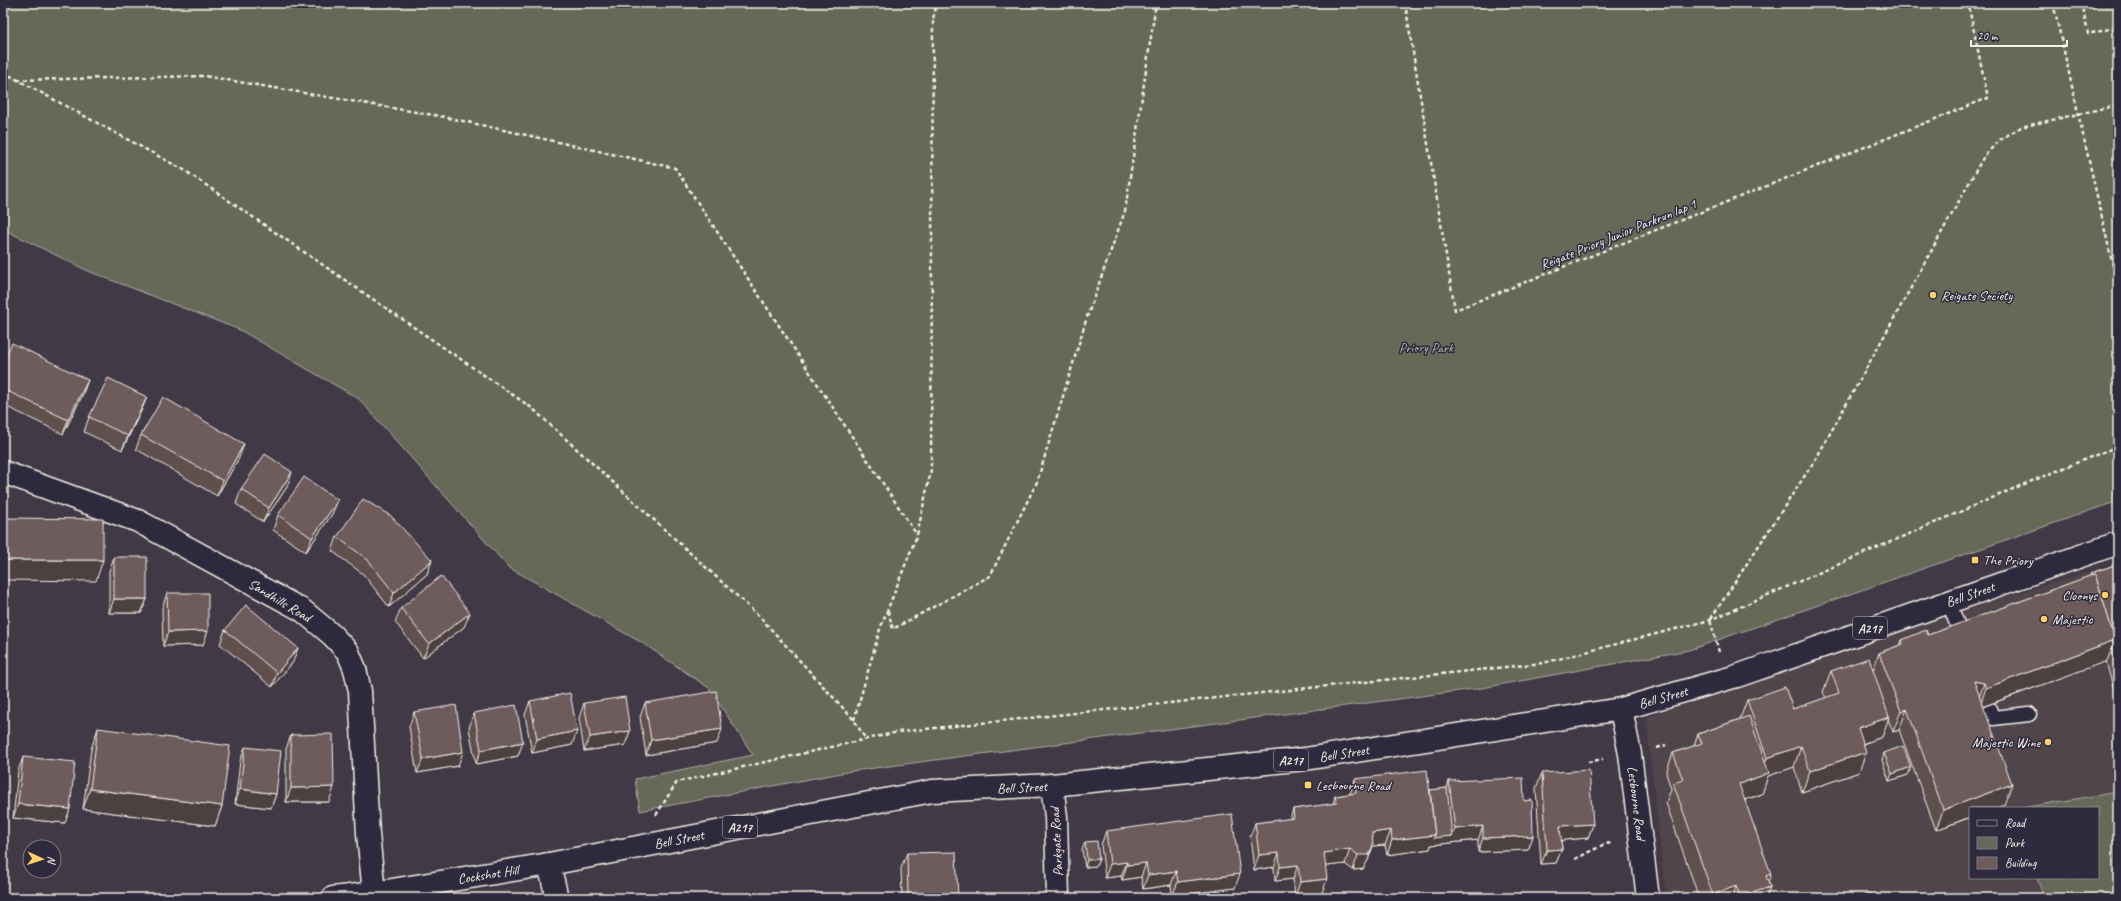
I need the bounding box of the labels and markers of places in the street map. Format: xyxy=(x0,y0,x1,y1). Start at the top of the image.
place label: Reigate Society xyxy=(1941,287,2014,304)
marker: Reigate Society xyxy=(1928,290,1938,300)
place label: The Priory xyxy=(1983,552,2034,569)
marker: The Priory xyxy=(1970,555,1980,565)
place label: Cloonys xyxy=(2062,587,2098,604)
marker: Cloonys xyxy=(2100,590,2110,600)
place label: Majestic xyxy=(2052,611,2094,628)
marker: Majestic xyxy=(2039,614,2049,624)
place label: Majestic Wine xyxy=(1972,734,2041,751)
marker: Majestic Wine xyxy=(2043,737,2053,747)
place label: Lesbourne Road xyxy=(1316,777,1393,794)
marker: Lesbourne Road xyxy=(1303,780,1313,790)

